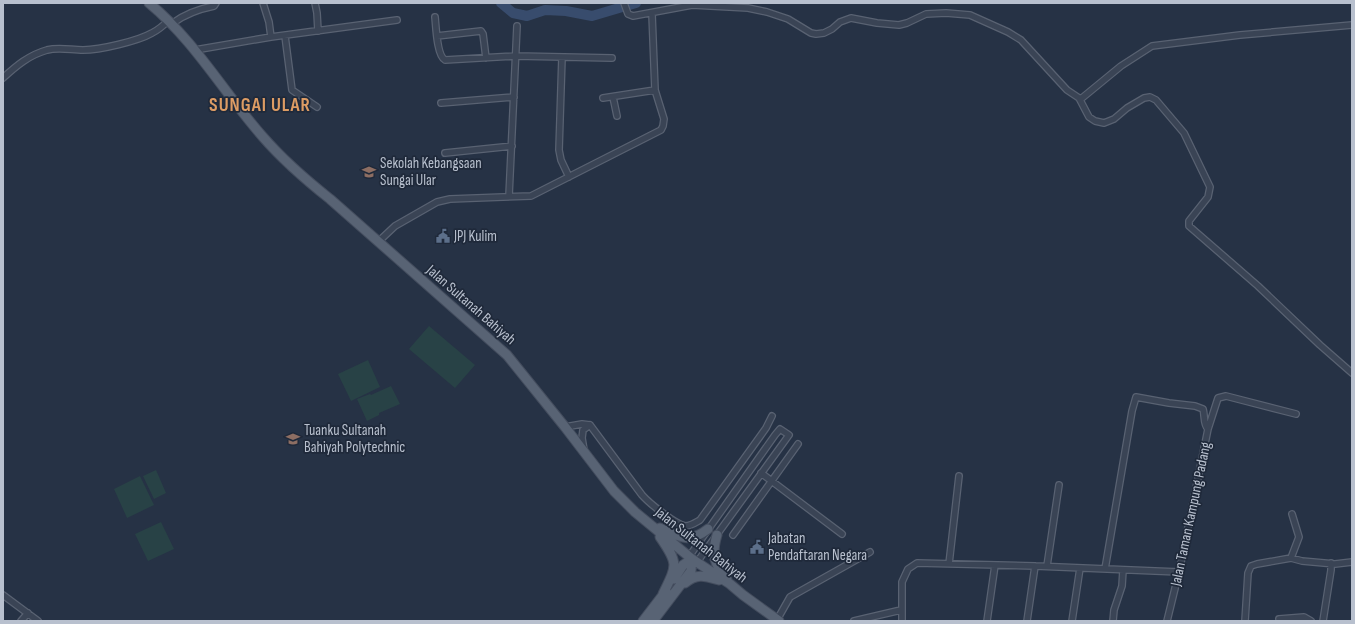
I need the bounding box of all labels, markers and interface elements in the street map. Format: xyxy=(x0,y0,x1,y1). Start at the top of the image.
district label: SUNGAI ULAR xyxy=(209,94,311,117)
place label: Sekolah Kebangsaan Sungai Ular xyxy=(380,154,482,190)
school or university icon: Sekolah Kebangsaan Sungai Ular xyxy=(361,164,377,180)
place label: JPJ Kulim xyxy=(453,227,497,246)
public building icon: JPJ Kulim xyxy=(435,228,451,244)
street label: Jalan Sultanah Bahiyah xyxy=(422,260,520,349)
place label: Tuanku Sultanah Bahiyah Polytechnic xyxy=(304,421,405,457)
school or university icon: Tuanku Sultanah Bahiyah Polytechnic xyxy=(285,431,301,447)
street label: Jalan Taman Kampung Padang xyxy=(1166,440,1216,589)
street label: Jalan Sultanah Bahiyah xyxy=(650,502,751,587)
place label: Jabatan Pendaftaran Negara xyxy=(767,529,867,565)
public building icon: Jabatan Pendaftaran Negara xyxy=(749,539,765,555)

